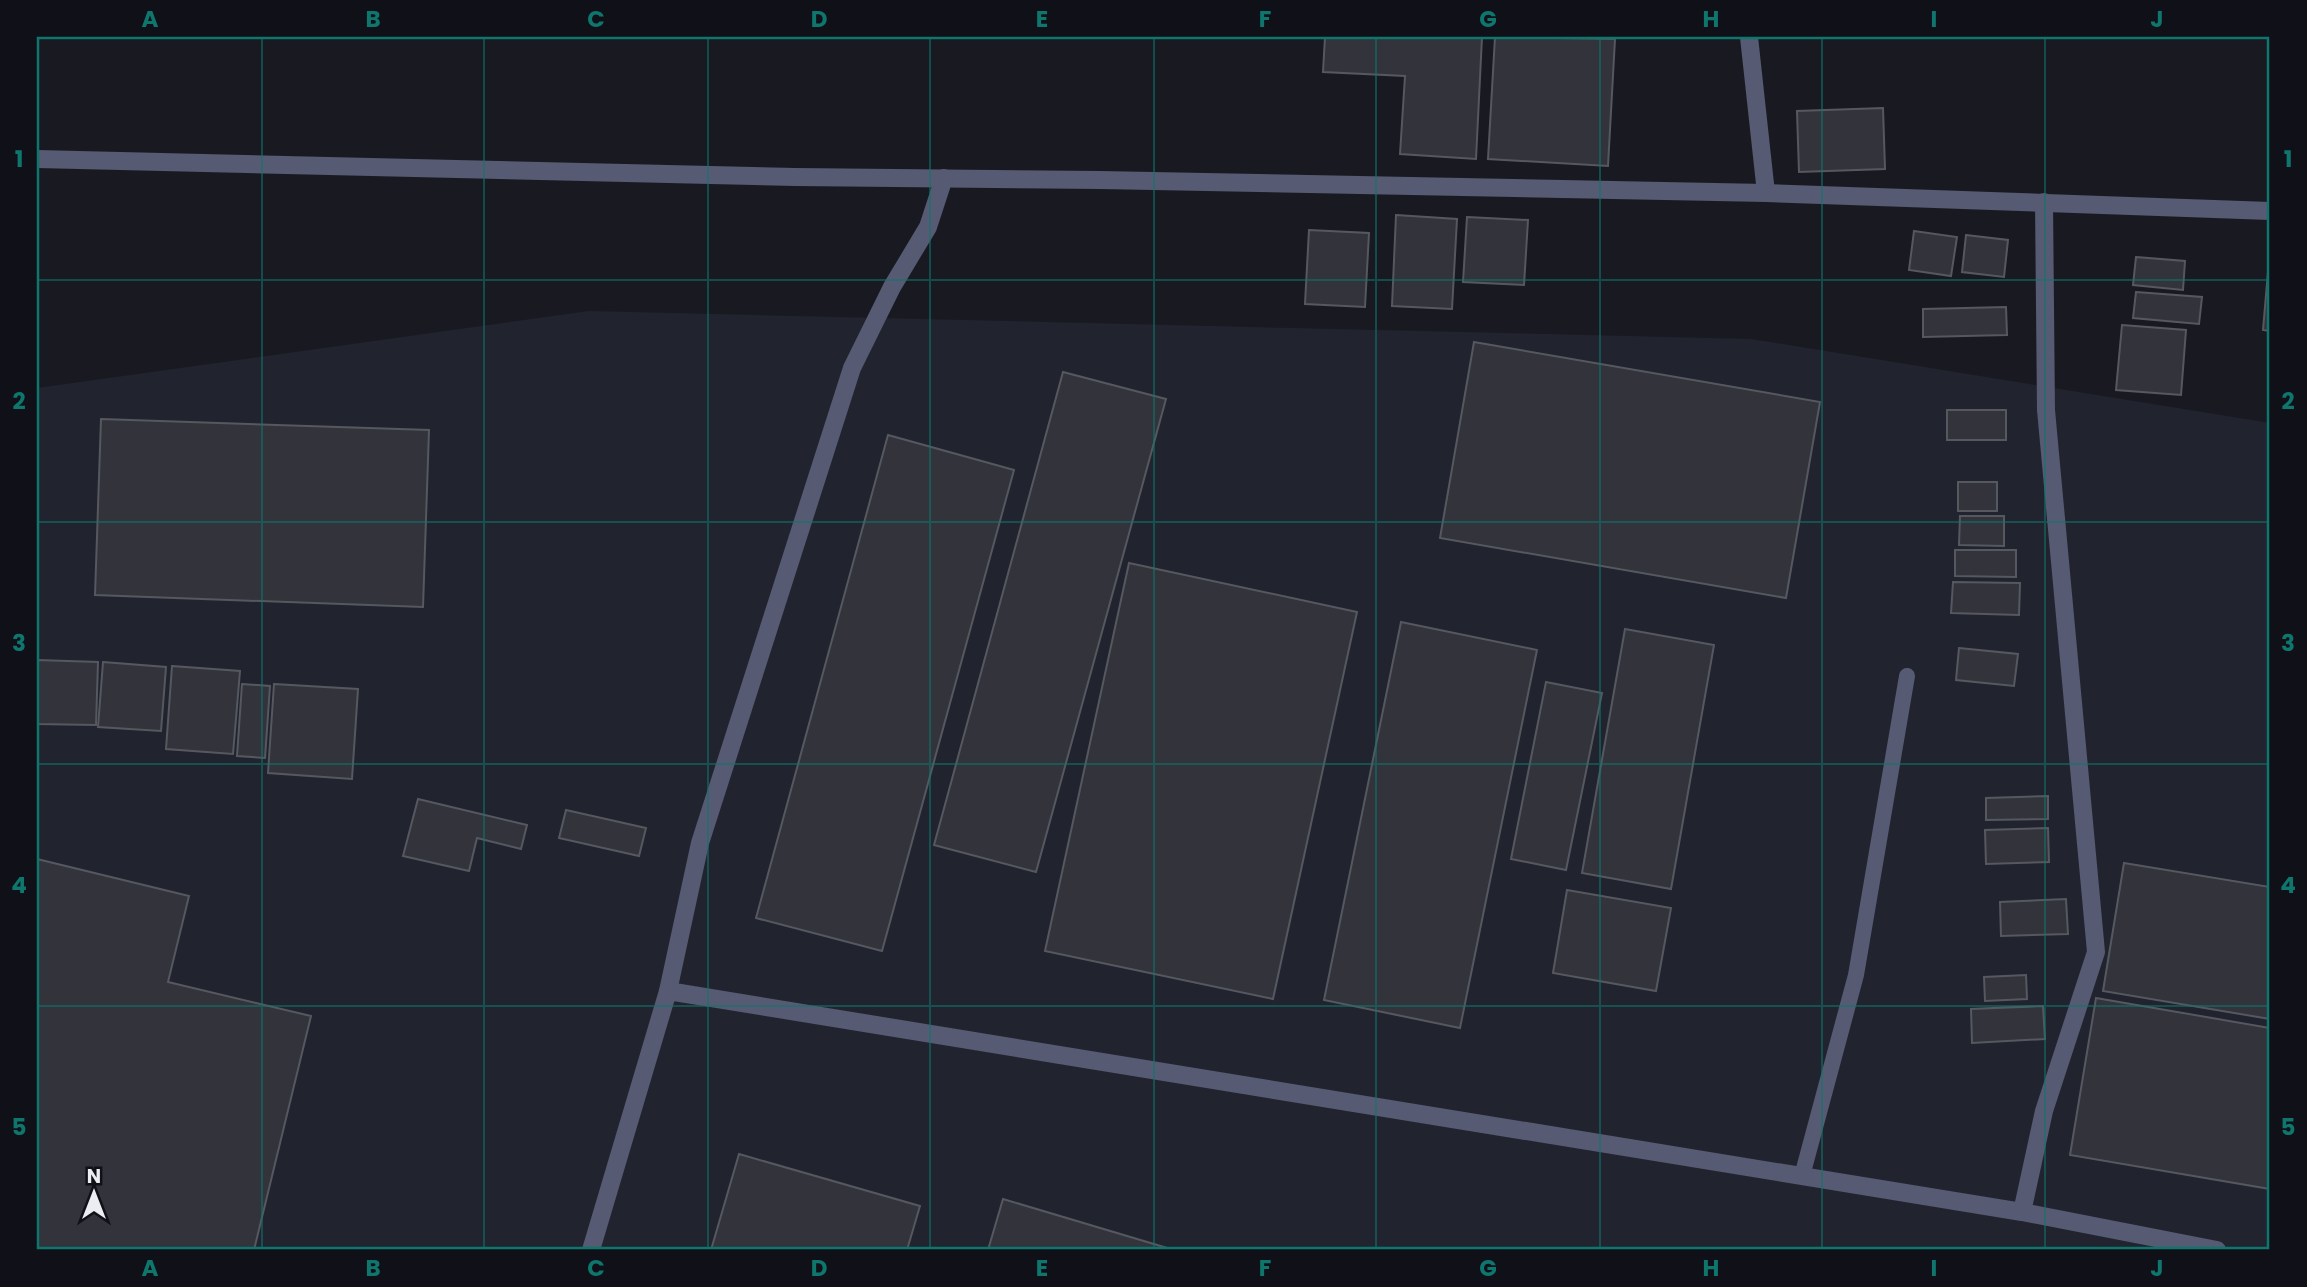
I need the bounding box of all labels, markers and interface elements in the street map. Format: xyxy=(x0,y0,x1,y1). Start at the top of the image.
text: A xyxy=(142,3,159,35)
text: B xyxy=(365,3,381,35)
text: C xyxy=(587,3,605,35)
text: D xyxy=(811,3,827,35)
text: E xyxy=(1036,3,1048,35)
text: F xyxy=(1259,3,1271,35)
text: G xyxy=(1479,3,1497,35)
text: H xyxy=(1703,3,1719,35)
text: I xyxy=(1931,3,1937,35)
text: J xyxy=(2150,3,2164,35)
text: 1 xyxy=(15,143,23,175)
text: 1 xyxy=(2284,143,2292,175)
text: 2 xyxy=(12,385,26,417)
text: 2 xyxy=(2281,385,2295,417)
text: 3 xyxy=(12,627,26,659)
text: 3 xyxy=(2281,627,2295,659)
text: 4 xyxy=(11,869,27,901)
text: 4 xyxy=(2280,869,2296,901)
text: 5 xyxy=(12,1111,26,1143)
text: 5 xyxy=(2281,1111,2295,1143)
north arrow xyxy=(60,1158,130,1228)
text: N xyxy=(87,1163,101,1190)
text: A xyxy=(142,1252,159,1284)
text: B xyxy=(365,1252,381,1284)
text: C xyxy=(587,1252,605,1284)
text: D xyxy=(811,1252,827,1284)
text: E xyxy=(1036,1252,1048,1284)
text: F xyxy=(1259,1252,1271,1284)
text: G xyxy=(1479,1252,1497,1284)
text: H xyxy=(1703,1252,1719,1284)
text: I xyxy=(1931,1252,1937,1284)
text: J xyxy=(2150,1252,2164,1284)

